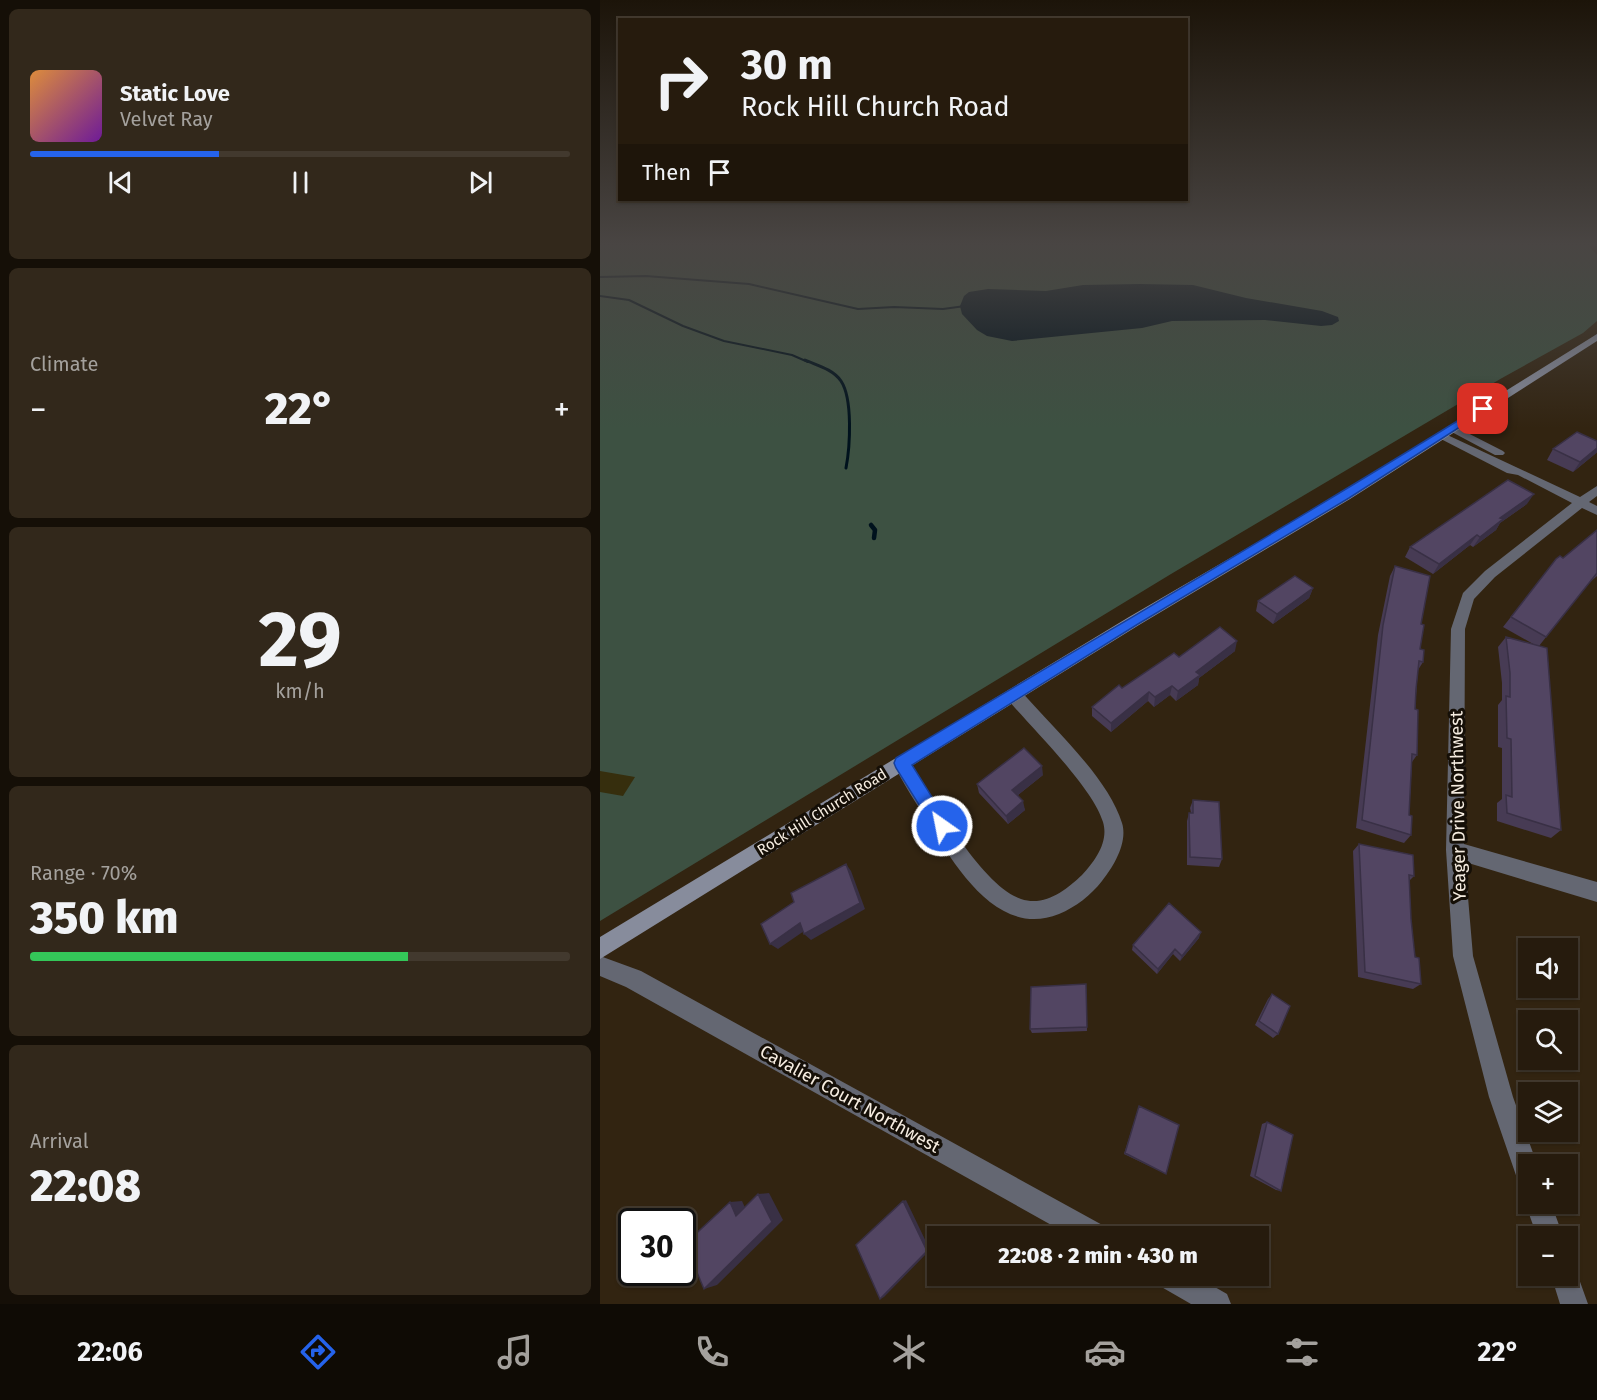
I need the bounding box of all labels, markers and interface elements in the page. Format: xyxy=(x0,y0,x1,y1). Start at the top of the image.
text: 30 m xyxy=(741,40,833,90)
icon: right xyxy=(642,42,720,120)
text: Static Love xyxy=(120,80,230,107)
text: Rock Hill Church Road xyxy=(741,91,1010,123)
text: Velvet Ray xyxy=(120,107,213,131)
icon: arrive xyxy=(703,156,736,189)
text: Then xyxy=(642,159,691,186)
icon: previous xyxy=(104,166,137,199)
icon: pause xyxy=(284,166,317,199)
icon: next xyxy=(464,166,497,199)
text: Climate xyxy=(30,352,98,376)
text: 22° xyxy=(265,382,335,436)
pin xyxy=(1457,383,1508,434)
text: − xyxy=(30,390,47,430)
text: + xyxy=(554,390,570,430)
icon: arrive xyxy=(1466,392,1499,425)
text: 29 xyxy=(258,593,342,687)
text: km/h xyxy=(275,679,325,703)
street label: Yeager Drive Northwest xyxy=(1445,710,1471,901)
street label: Rock Hill Church Road xyxy=(754,765,890,859)
position arrow xyxy=(910,794,974,858)
text: Range · 70% xyxy=(30,861,137,885)
text: 350 km xyxy=(30,891,178,945)
map controls xyxy=(1518,938,1578,1286)
button: sound xyxy=(1518,938,1578,998)
button: search xyxy=(1518,1010,1578,1070)
street label: Cavalier Court Northwest xyxy=(756,1040,944,1158)
button: layers xyxy=(1518,1082,1578,1142)
text: Arrival xyxy=(30,1129,89,1153)
button: + xyxy=(1518,1154,1578,1214)
text: 22:08 xyxy=(30,1159,141,1213)
speed limit sign: 30 xyxy=(618,1208,696,1286)
button: − xyxy=(1518,1226,1578,1286)
text: 22:08 · 2 min · 430 m xyxy=(998,1242,1198,1269)
icon: directions xyxy=(297,1331,339,1373)
icon: music xyxy=(494,1331,536,1373)
icon: phone xyxy=(691,1331,733,1373)
icon: climate xyxy=(888,1331,930,1373)
icon: car xyxy=(1084,1331,1126,1373)
icon: filters xyxy=(1281,1331,1323,1373)
text: 22:06 xyxy=(77,1336,143,1368)
text: 22° xyxy=(1478,1336,1520,1368)

